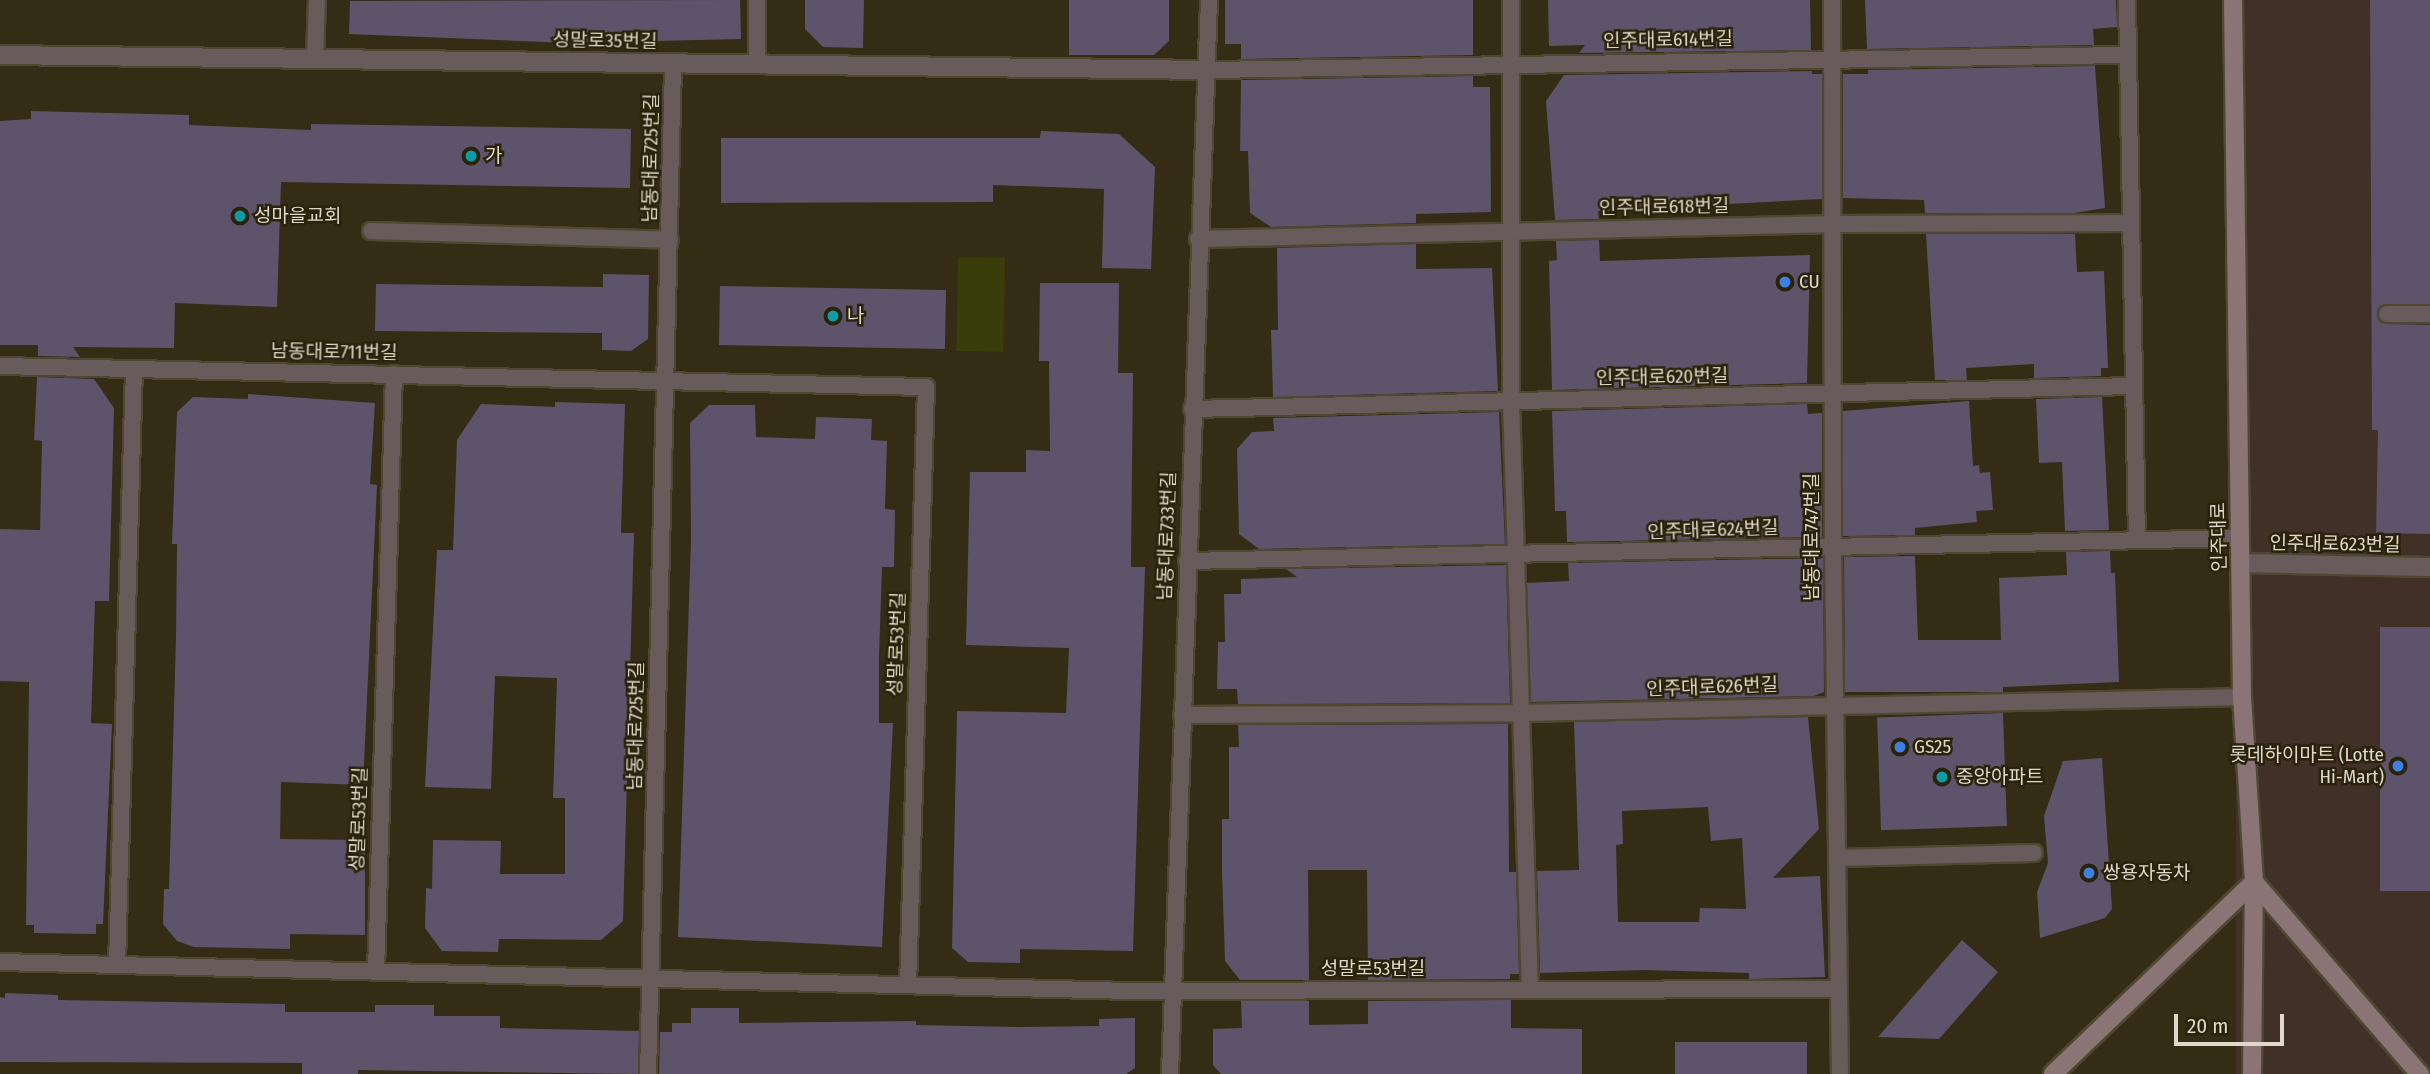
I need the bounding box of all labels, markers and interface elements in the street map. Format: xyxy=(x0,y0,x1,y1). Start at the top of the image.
street label: 인주대로614번길 xyxy=(1603,27,1733,53)
street label: 성말로35번길 xyxy=(552,29,658,53)
street label: 남동대로725번길 xyxy=(638,93,664,223)
place label: 가 xyxy=(485,145,502,167)
marker: 가 xyxy=(463,148,479,164)
street label: 인주대로618번길 xyxy=(1599,194,1729,220)
place label: 성마을교회 xyxy=(254,205,341,227)
marker: 성마을교회 xyxy=(232,208,248,224)
place label: CU xyxy=(1799,271,1820,293)
marker: CU xyxy=(1777,274,1793,290)
place label: 나 xyxy=(847,305,864,327)
marker: 나 xyxy=(825,308,841,324)
street label: 남동대로711번길 xyxy=(270,339,398,365)
street label: 인주대로620번길 xyxy=(1596,364,1728,390)
street label: 남동대로733번길 xyxy=(1153,471,1181,601)
street label: 남동대로747번길 xyxy=(1801,473,1823,601)
street label: 인주대로 xyxy=(2207,502,2231,572)
street label: 인주대로624번길 xyxy=(1647,516,1779,544)
street label: 인주대로623번길 xyxy=(2269,531,2401,557)
street label: 성말로53번길 xyxy=(884,591,910,697)
street label: 남동대로725번길 xyxy=(623,661,649,791)
street label: 인주대로626번길 xyxy=(1646,673,1778,701)
place label: GS25 xyxy=(1914,736,1951,758)
marker: GS25 xyxy=(1892,739,1908,755)
place label: 롯데하이마트 (Lotte Hi-Mart) xyxy=(2230,744,2384,788)
marker: 롯데하이마트 (Lotte Hi-Mart) xyxy=(2390,758,2406,774)
street label: 성말로53번길 xyxy=(346,766,372,872)
place label: 중앙아파트 xyxy=(1956,766,2043,788)
marker: 중앙아파트 xyxy=(1934,769,1950,785)
place label: 쌍용자동차 xyxy=(2103,862,2190,884)
marker: 쌍용자동차 xyxy=(2081,865,2097,881)
street label: 성말로53번길 xyxy=(1321,958,1425,980)
scale bar xyxy=(2178,1000,2288,1044)
text: 20 m xyxy=(2187,1013,2228,1039)

